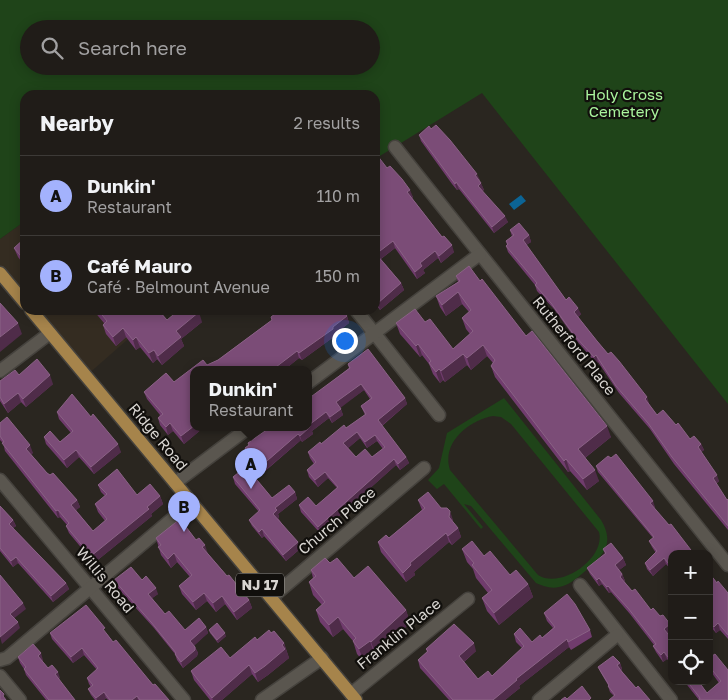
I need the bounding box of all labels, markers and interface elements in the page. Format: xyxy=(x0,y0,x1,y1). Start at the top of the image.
search box xyxy=(20,20,380,75)
icon: search xyxy=(38,34,66,62)
text: Search here xyxy=(78,36,187,59)
park label: Holy Cross Cemetery xyxy=(585,85,663,120)
text: Nearby xyxy=(40,110,114,136)
text: 2 results xyxy=(294,113,360,133)
text: Dunkin' xyxy=(87,174,156,197)
text: A xyxy=(50,186,62,206)
text: 110 m xyxy=(316,186,360,206)
text: Restaurant xyxy=(87,197,172,217)
text: Café Mauro xyxy=(87,254,192,277)
text: B xyxy=(50,266,62,286)
text: 150 m xyxy=(315,266,360,286)
text: Café · Belmount Avenue xyxy=(87,277,270,297)
street label: Rutherford Place xyxy=(529,292,620,399)
your location xyxy=(332,328,358,354)
popup xyxy=(190,366,312,431)
text: Dunkin' xyxy=(209,377,277,400)
street label: Ridge Road xyxy=(126,399,192,474)
text: Restaurant xyxy=(209,400,293,420)
pin: A xyxy=(235,448,267,489)
street label: Church Place xyxy=(294,483,379,558)
pin: B xyxy=(168,491,200,532)
street label: Willis Road xyxy=(73,543,139,616)
map controls xyxy=(668,550,713,685)
button: + xyxy=(668,550,713,595)
road number: NJ 17 xyxy=(236,574,284,596)
street label: Franklin Place xyxy=(353,594,444,672)
button: − xyxy=(668,595,713,640)
button: locate xyxy=(668,640,713,685)

